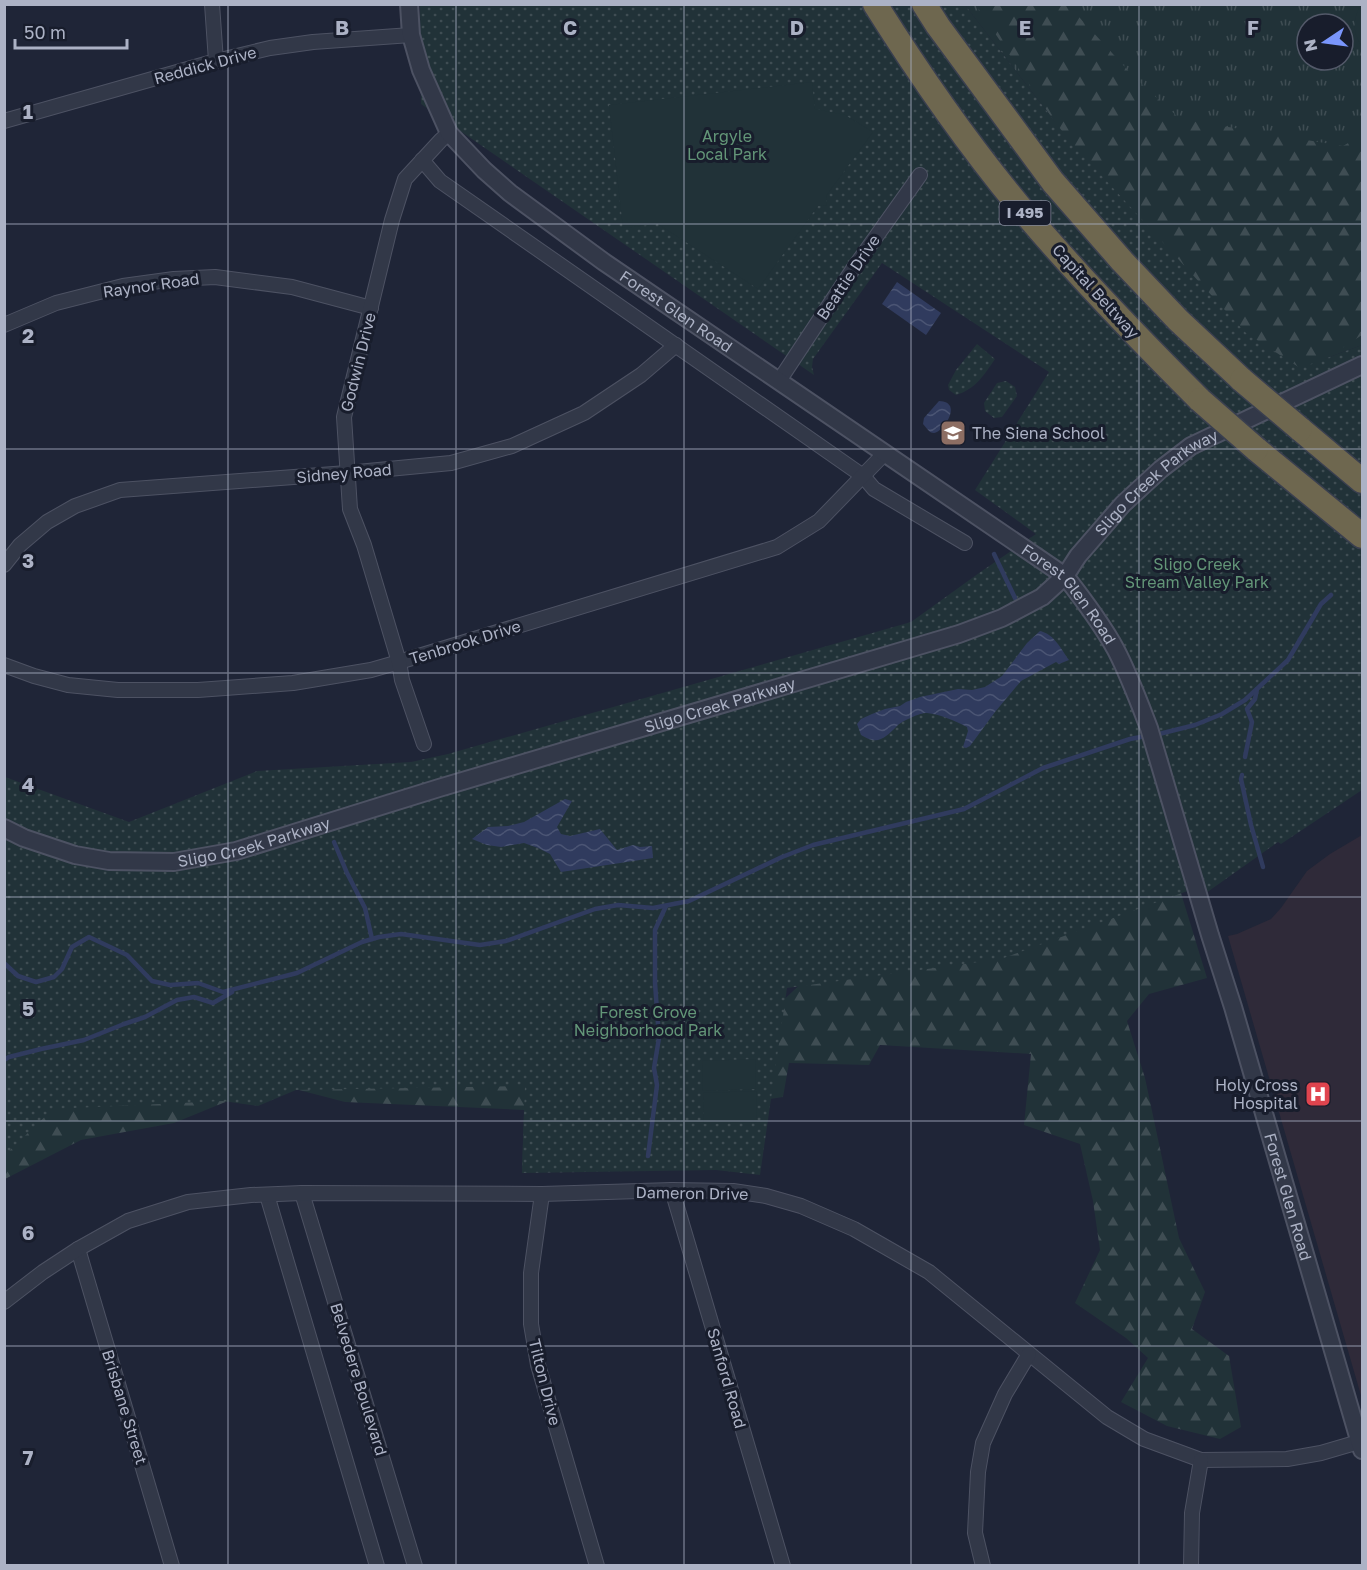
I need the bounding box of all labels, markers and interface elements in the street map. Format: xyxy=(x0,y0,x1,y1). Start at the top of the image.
scale bar xyxy=(15,12,128,50)
north arrow xyxy=(1295,12,1355,72)
text: B xyxy=(335,15,349,39)
text: C xyxy=(563,15,577,39)
text: D xyxy=(790,15,804,39)
text: E xyxy=(1019,15,1031,39)
text: F xyxy=(1247,15,1259,39)
text: 50 m xyxy=(24,21,66,43)
text: N xyxy=(1299,37,1321,54)
street label: Reddick Drive xyxy=(152,42,258,88)
text: 1 xyxy=(23,99,33,123)
park label: Argyle Local Park xyxy=(687,126,767,164)
road number: I 495 xyxy=(1000,201,1050,225)
street label: Beattie Drive xyxy=(812,230,884,324)
street label: Capital Beltway xyxy=(1048,240,1144,342)
street label: Forest Glen Road xyxy=(616,266,736,357)
street label: Raynor Road xyxy=(101,268,201,302)
street label: Godwin Drive xyxy=(336,310,380,414)
text: 2 xyxy=(22,323,34,347)
school or university icon: The Siena School xyxy=(938,418,968,448)
place label: The Siena School xyxy=(972,423,1105,443)
street label: Sligo Creek Parkway xyxy=(1090,425,1221,540)
street label: Sidney Road xyxy=(296,459,392,487)
street label: Forest Glen Road xyxy=(1018,539,1121,648)
text: 3 xyxy=(22,548,34,572)
park label: Sligo Creek Stream Valley Park xyxy=(1125,554,1269,592)
street label: Tenbrook Drive xyxy=(407,616,523,668)
street label: Sligo Creek Parkway xyxy=(642,673,798,737)
text: 4 xyxy=(22,772,34,796)
street label: Sligo Creek Parkway xyxy=(176,812,332,871)
text: 5 xyxy=(22,996,34,1020)
park label: Forest Grove Neighborhood Park xyxy=(574,1002,722,1040)
place label: Holy Cross Hospital xyxy=(1215,1075,1298,1113)
hospital icon: Holy Cross Hospital xyxy=(1303,1079,1333,1109)
street label: Forest Glen Road xyxy=(1260,1130,1316,1263)
street label: Dameron Drive xyxy=(635,1182,749,1204)
text: 6 xyxy=(22,1220,34,1244)
street label: Belvedere Boulevard xyxy=(326,1300,392,1458)
street label: Sanford Road xyxy=(703,1325,751,1431)
street label: Tilton Drive xyxy=(525,1337,565,1427)
street label: Brisbane Street xyxy=(98,1347,152,1467)
text: 7 xyxy=(23,1445,34,1469)

